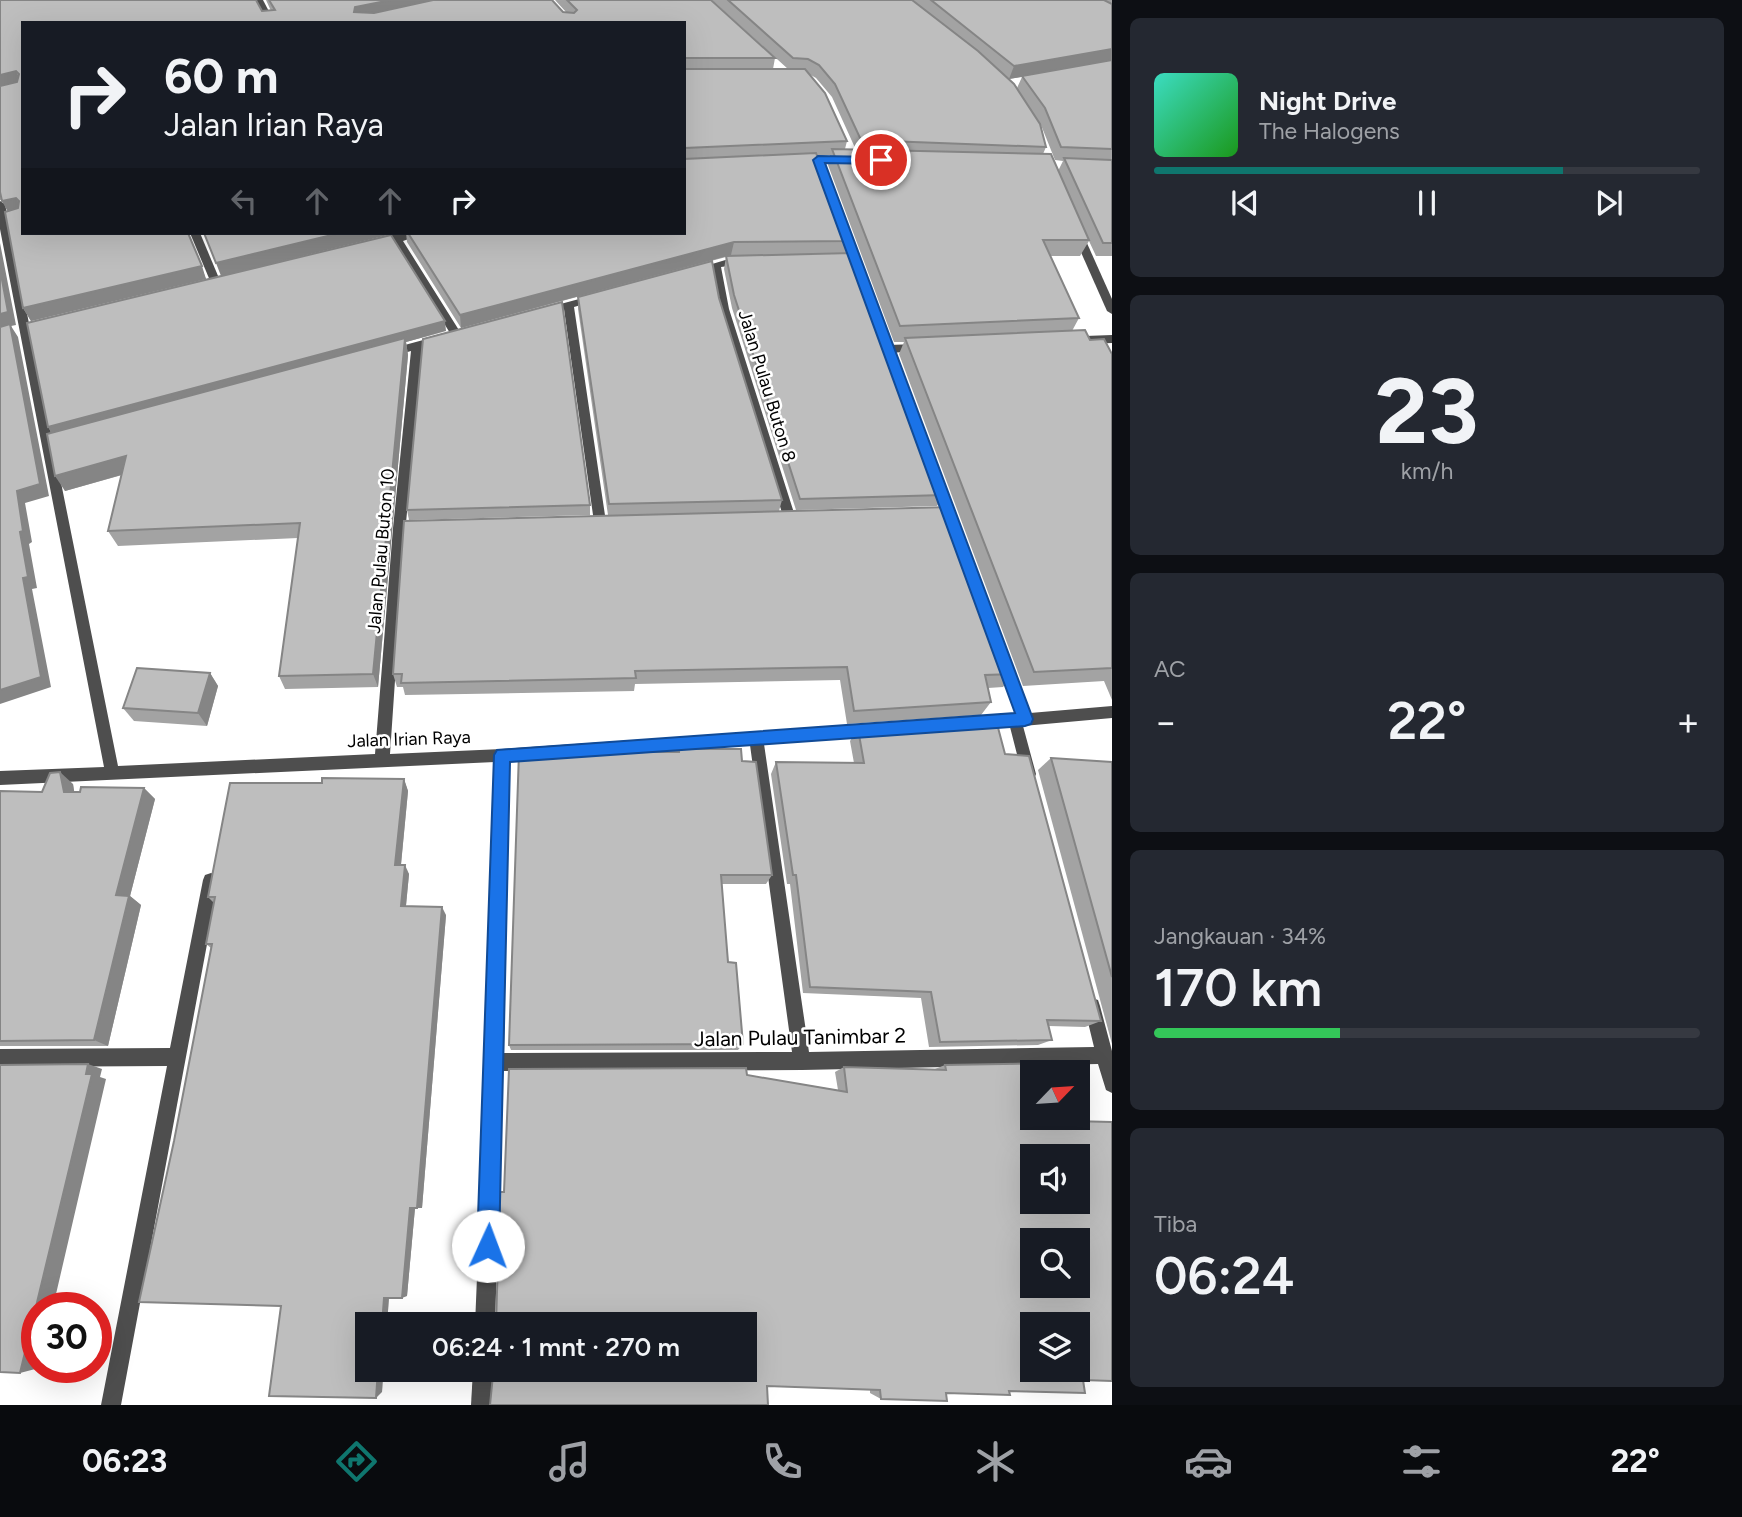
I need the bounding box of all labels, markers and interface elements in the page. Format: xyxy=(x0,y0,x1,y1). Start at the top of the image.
text: 60 m xyxy=(164,46,279,105)
icon: right xyxy=(49,49,140,140)
text: Night Drive xyxy=(1259,85,1396,117)
text: Jalan Irian Raya xyxy=(164,106,384,144)
text: The Halogens xyxy=(1259,117,1400,145)
pin xyxy=(851,130,911,190)
icon: arrive xyxy=(862,141,900,179)
icon: left xyxy=(225,182,263,220)
icon: ahead xyxy=(298,182,336,220)
icon: ahead xyxy=(371,182,409,220)
icon: right xyxy=(444,182,482,220)
icon: previous xyxy=(1226,184,1264,222)
icon: pause xyxy=(1408,184,1446,222)
icon: next xyxy=(1590,184,1628,222)
street label: Jalan Pulau Buton 8 xyxy=(733,307,801,465)
text: 23 xyxy=(1375,357,1479,466)
text: km/h xyxy=(1401,457,1453,485)
street label: Jalan Pulau Buton 10 xyxy=(363,467,399,635)
text: AC xyxy=(1154,655,1186,683)
text: 22° xyxy=(1388,690,1466,752)
text: − xyxy=(1154,699,1178,745)
text: + xyxy=(1676,699,1700,745)
street label: Jalan Irian Raya xyxy=(347,726,471,752)
text: Jangkauan · 34% xyxy=(1154,922,1326,950)
text: 170 km xyxy=(1154,957,1322,1019)
street label: Jalan Pulau Tanimbar 2 xyxy=(694,1023,906,1051)
north arrow xyxy=(1020,1060,1090,1130)
map controls xyxy=(1020,1060,1090,1382)
button: sound xyxy=(1020,1144,1090,1214)
position arrow xyxy=(451,1209,525,1283)
text: Tiba xyxy=(1154,1210,1197,1238)
button: search xyxy=(1020,1228,1090,1298)
text: 06:24 xyxy=(1154,1245,1294,1307)
speed limit sign: 30 xyxy=(21,1292,112,1383)
button: layers xyxy=(1020,1312,1090,1382)
text: 06:24 · 1 mnt · 270 m xyxy=(432,1331,680,1363)
icon: directions xyxy=(332,1437,381,1486)
icon: music xyxy=(545,1437,594,1486)
icon: phone xyxy=(758,1437,807,1486)
icon: climate xyxy=(971,1437,1020,1486)
icon: car xyxy=(1184,1437,1233,1486)
icon: filters xyxy=(1397,1437,1446,1486)
text: 06:23 xyxy=(82,1442,167,1480)
text: 22° xyxy=(1611,1442,1660,1480)

